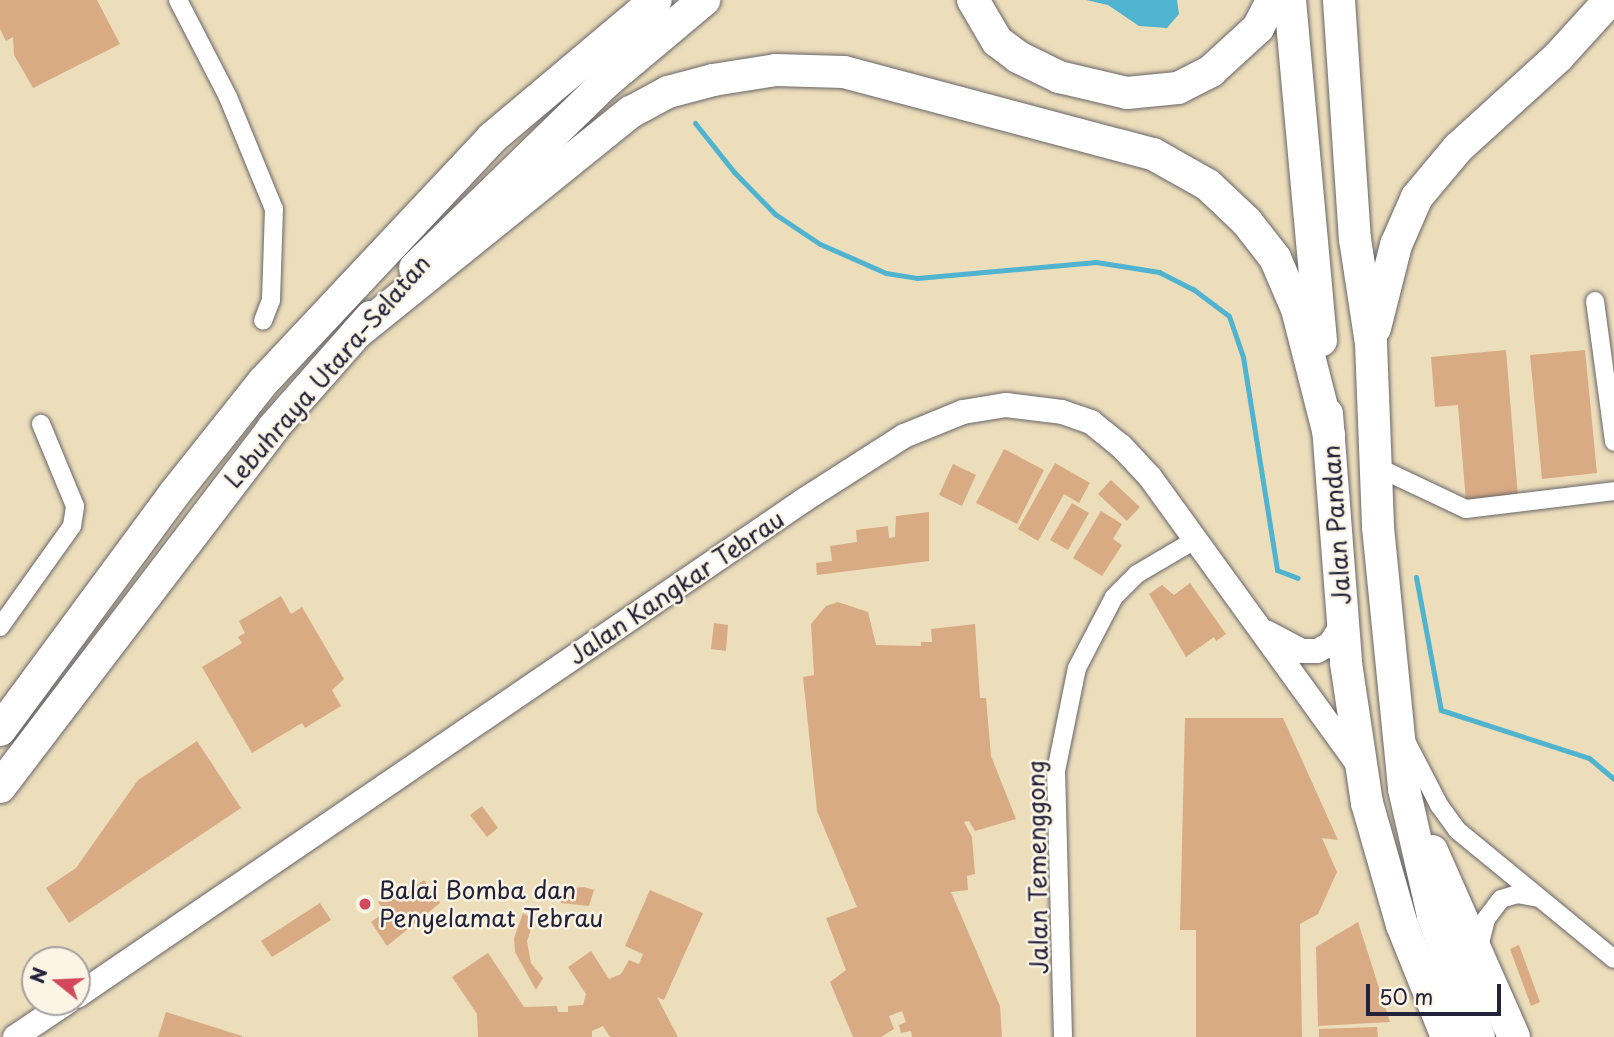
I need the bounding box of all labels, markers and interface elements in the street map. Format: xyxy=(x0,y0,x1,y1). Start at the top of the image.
street label: Lebuhraya Utara–Selatan xyxy=(219,249,435,493)
street label: Jalan Pandan xyxy=(1316,444,1356,606)
street label: Jalan Kangkar Tebrau xyxy=(561,503,791,671)
street label: Jalan Temenggong xyxy=(1021,760,1053,974)
place label: Balai Bomba dan Penyelamat Tebrau xyxy=(379,876,603,932)
marker: Balai Bomba dan Penyelamat Tebrau xyxy=(357,896,373,912)
north arrow xyxy=(21,946,91,1016)
text: N xyxy=(22,964,54,987)
scale bar xyxy=(1369,970,1504,1014)
text: 50 m xyxy=(1379,980,1433,1012)

